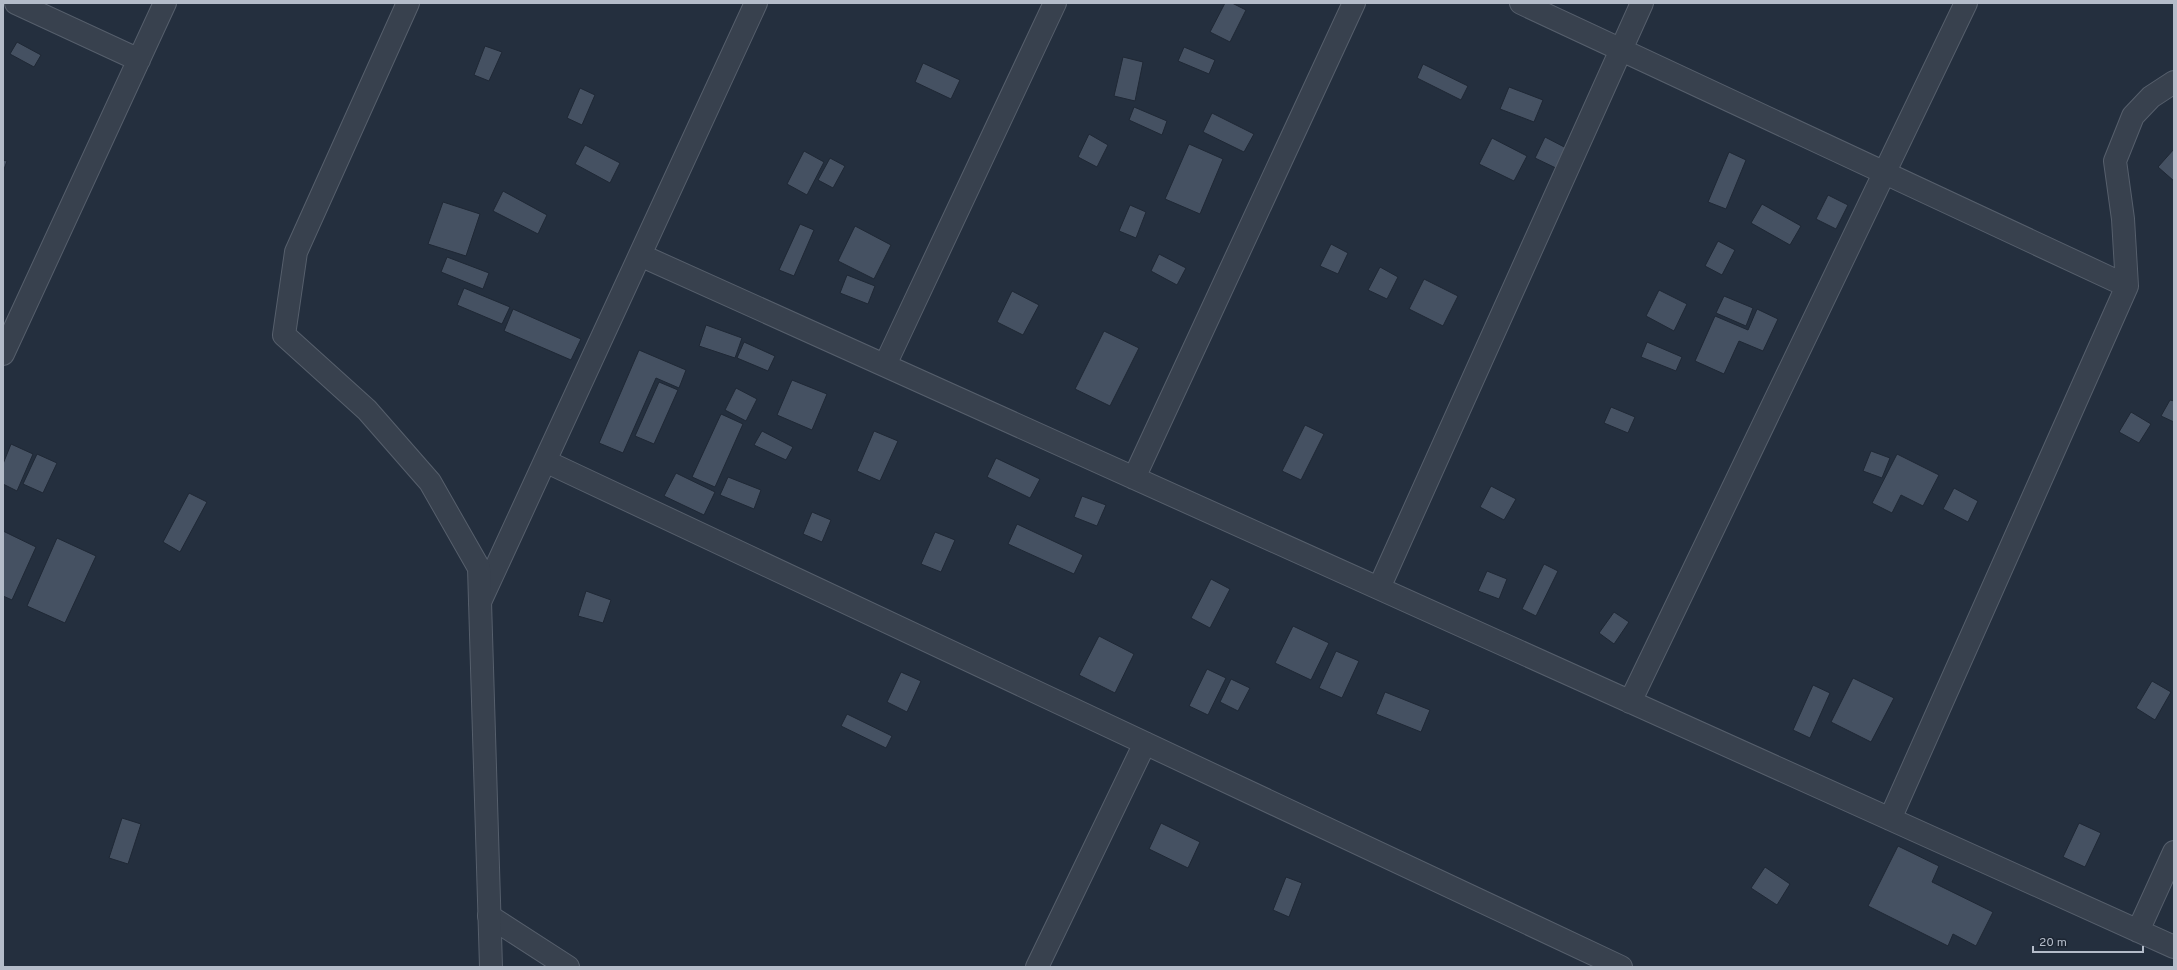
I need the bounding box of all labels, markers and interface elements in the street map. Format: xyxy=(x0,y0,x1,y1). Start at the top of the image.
scale bar xyxy=(2033,928,2143,954)
text: 20 m xyxy=(2039,935,2067,951)

